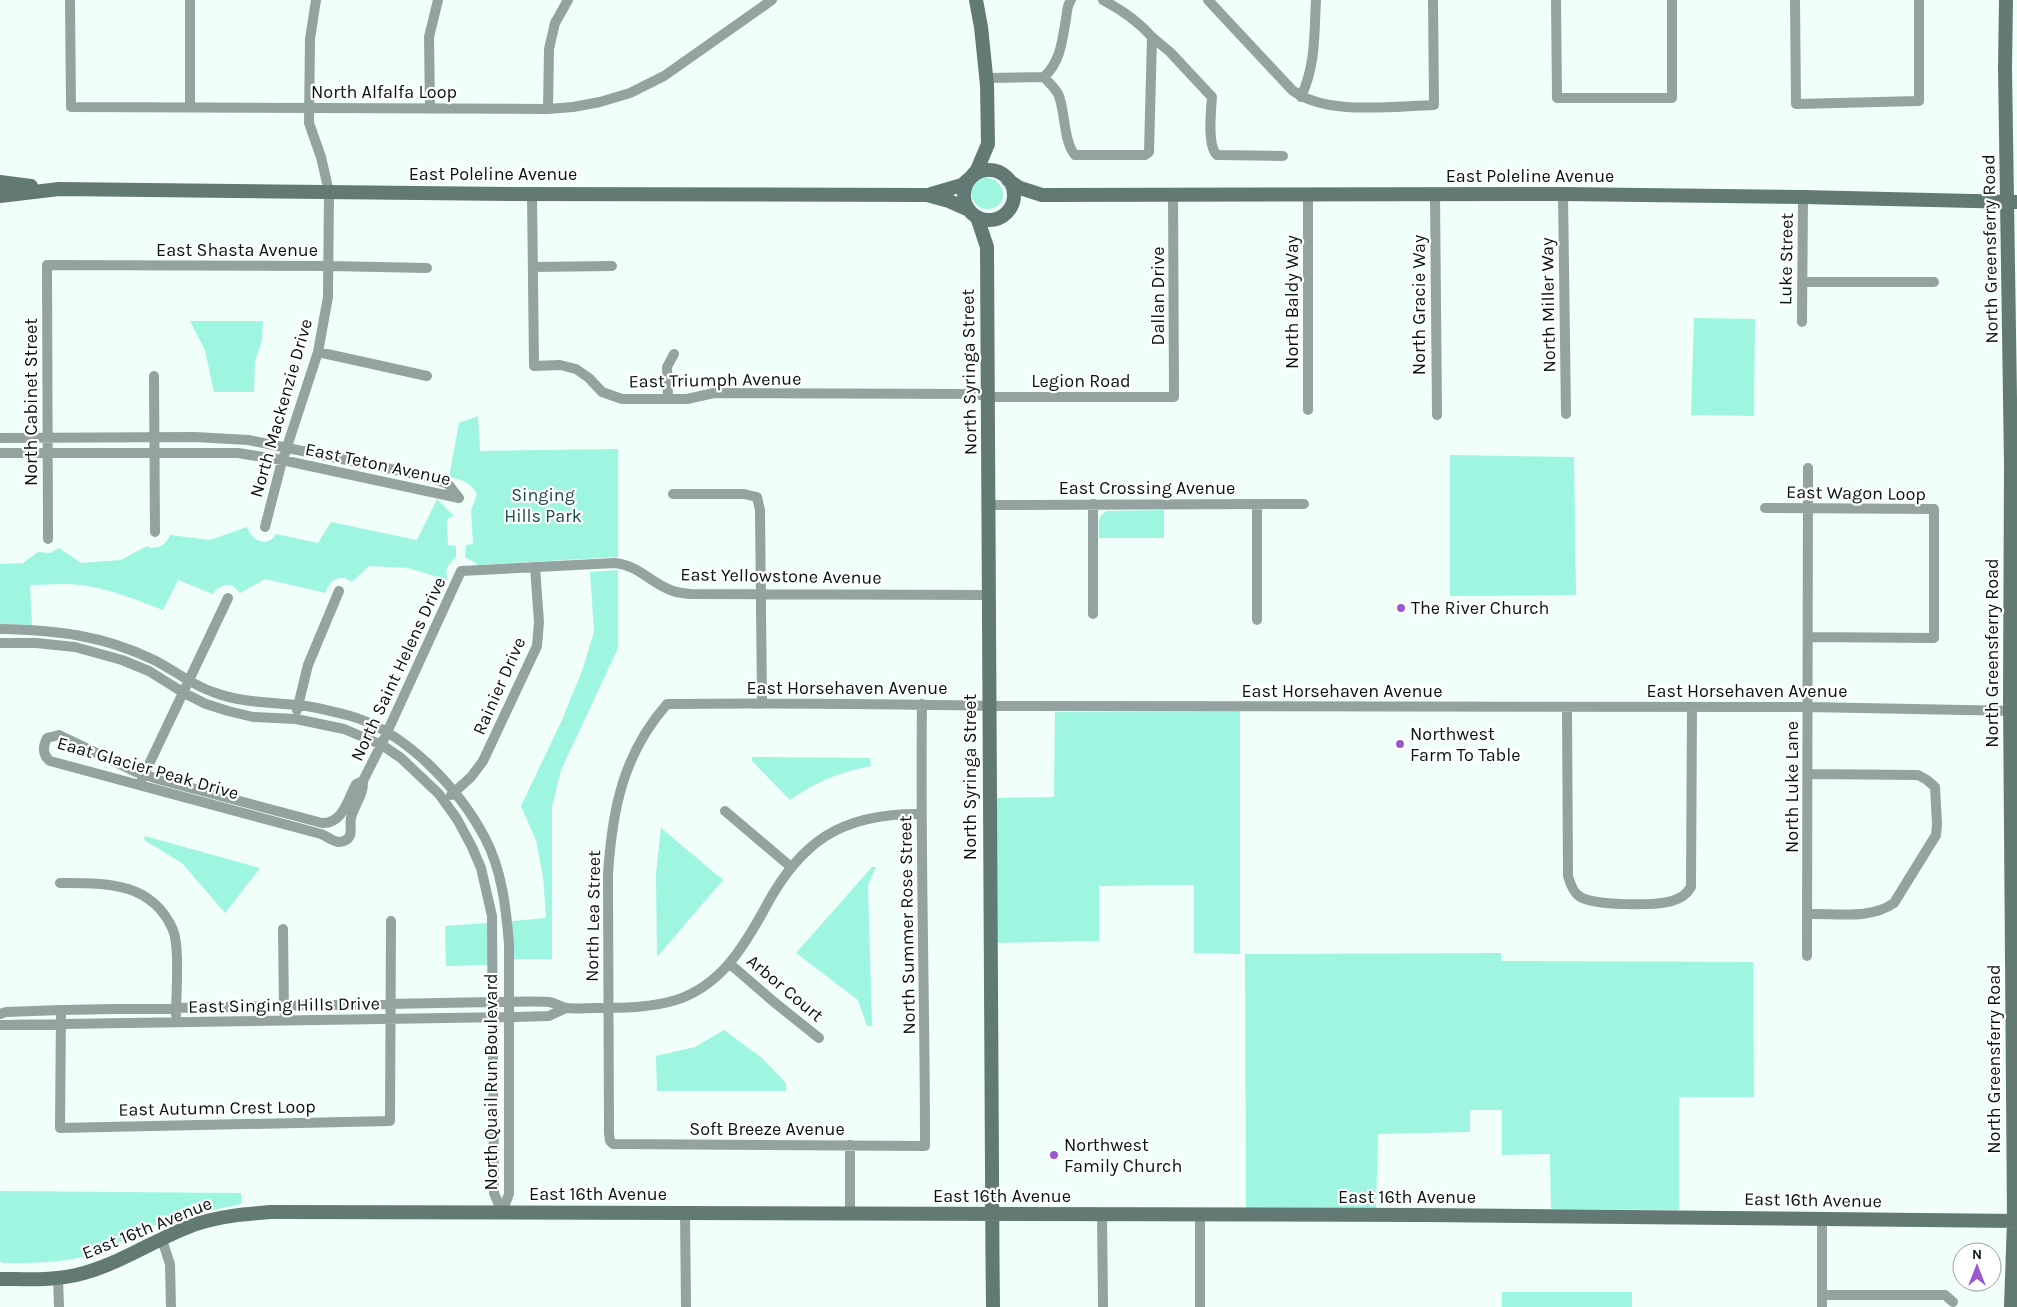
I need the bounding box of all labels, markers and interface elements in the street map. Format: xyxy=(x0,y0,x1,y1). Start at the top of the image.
street label: North Alfalfa Loop xyxy=(311,81,457,103)
street label: North Greensferry Road xyxy=(1977,154,2003,344)
street label: East Poleline Avenue xyxy=(409,163,577,185)
street label: East Poleline Avenue xyxy=(1446,165,1614,187)
street label: Luke Street xyxy=(1774,212,1798,305)
street label: North Baldy Way xyxy=(1281,234,1303,369)
street label: North Gracie Way xyxy=(1408,234,1430,375)
street label: North Miller Way xyxy=(1536,237,1560,373)
street label: East Shasta Avenue xyxy=(156,239,318,261)
street label: Dallan Drive xyxy=(1147,247,1169,345)
street label: North Syringa Street xyxy=(957,288,981,455)
street label: North Mackenzie Drive xyxy=(245,316,317,500)
street label: North Cabinet Street xyxy=(20,318,42,486)
street label: East Triumph Avenue xyxy=(628,367,802,393)
street label: Legion Road xyxy=(1031,370,1131,392)
street label: East Teton Avenue xyxy=(303,438,453,490)
street label: East Crossing Avenue xyxy=(1059,477,1235,499)
street label: East Wagon Loop xyxy=(1786,481,1926,505)
park label: Singing Hills Park xyxy=(504,484,582,527)
street label: North Greensferry Road xyxy=(1981,558,2003,748)
street label: East Yellowstone Avenue xyxy=(680,563,882,589)
street label: North Saint Helens Drive xyxy=(346,573,450,765)
place label: The River Church xyxy=(1411,597,1549,619)
marker: The River Church xyxy=(1395,602,1407,614)
street label: Rainier Drive xyxy=(468,634,530,738)
street label: East Horsehaven Avenue xyxy=(746,677,948,699)
street label: East Horsehaven Avenue xyxy=(1241,680,1443,702)
street label: East Horsehaven Avenue xyxy=(1646,680,1848,702)
street label: North Syringa Street xyxy=(959,694,981,860)
street label: North Luke Lane xyxy=(1781,721,1803,853)
place label: Northwest Farm To Table xyxy=(1410,723,1521,766)
street label: Eaat Glacier Peak Drive xyxy=(55,732,241,804)
marker: Northwest Farm To Table xyxy=(1394,738,1406,750)
street label: North Summer Rose Street xyxy=(894,815,920,1035)
street label: North Lea Street xyxy=(581,850,605,982)
street label: Arbor Court xyxy=(742,950,828,1027)
street label: North Greensferry Road xyxy=(1983,964,2005,1154)
street label: North Quail Run Boulevard xyxy=(480,973,502,1191)
street label: East Singing Hills Drive xyxy=(188,992,380,1018)
street label: East Autumn Crest Loop xyxy=(118,1095,316,1121)
street label: Soft Breeze Avenue xyxy=(689,1118,845,1140)
place label: Northwest Family Church xyxy=(1064,1134,1182,1177)
marker: Northwest Family Church xyxy=(1048,1149,1060,1161)
street label: East 16th Avenue xyxy=(529,1183,667,1205)
street label: East 16th Avenue xyxy=(933,1185,1071,1207)
street label: East 16th Avenue xyxy=(1338,1186,1476,1208)
street label: East 16th Avenue xyxy=(1744,1188,1882,1212)
street label: East 16th Avenue xyxy=(79,1192,215,1264)
north arrow xyxy=(1952,1242,2002,1292)
text: N xyxy=(1972,1246,1982,1263)

